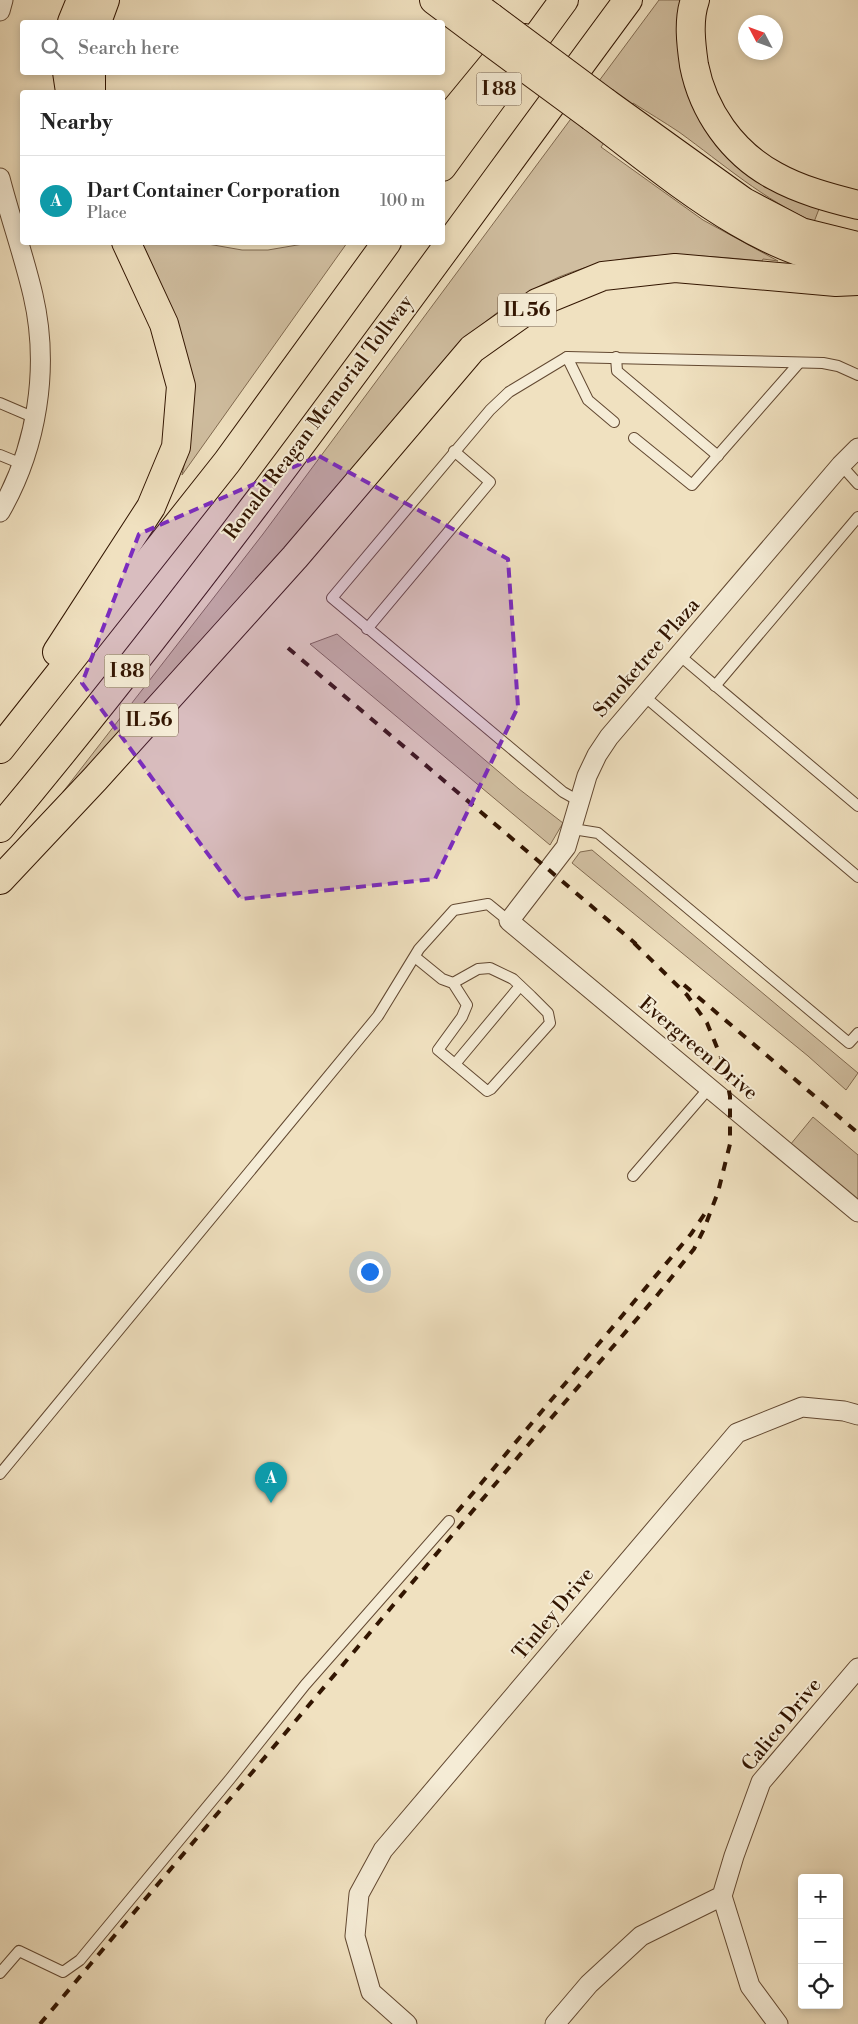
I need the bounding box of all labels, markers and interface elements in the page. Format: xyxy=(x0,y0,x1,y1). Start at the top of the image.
north arrow xyxy=(738,15,783,60)
search box xyxy=(20,20,445,75)
icon: search xyxy=(38,34,66,62)
text: Search here xyxy=(78,36,179,60)
road number: I 88 xyxy=(476,72,522,106)
text: Nearby xyxy=(40,110,113,136)
text: Dart Container Corporation xyxy=(87,179,340,203)
text: A xyxy=(50,191,62,211)
text: 100 m xyxy=(380,191,425,211)
text: Place xyxy=(87,203,127,223)
street label: Ronald Reagan Memorial Tollway xyxy=(219,290,419,545)
road number: IL 56 xyxy=(498,294,556,326)
street label: Smoketree Plaza xyxy=(588,593,706,723)
road number: I 88 xyxy=(104,654,150,688)
road number: IL 56 xyxy=(120,704,178,736)
street label: Evergreen Drive xyxy=(633,992,763,1106)
your location xyxy=(357,1259,383,1285)
pin: A xyxy=(255,1462,287,1503)
street label: Tinley Drive xyxy=(508,1563,600,1665)
street label: Calico Drive xyxy=(737,1673,827,1777)
map controls xyxy=(798,1874,843,2009)
button: + xyxy=(798,1874,843,1919)
button: − xyxy=(798,1919,843,1964)
button: locate xyxy=(798,1964,843,2009)

